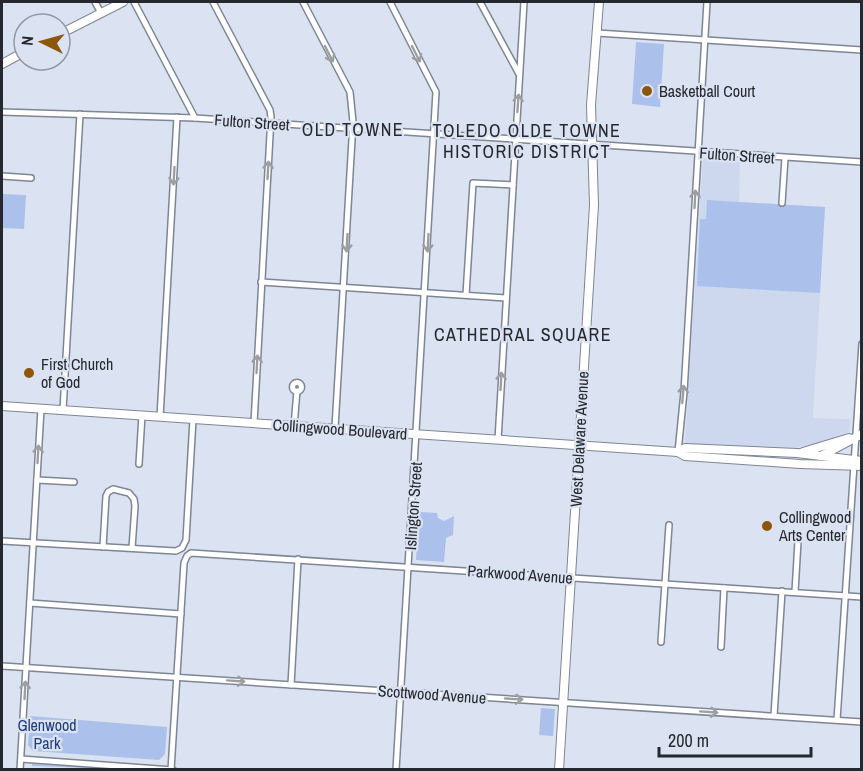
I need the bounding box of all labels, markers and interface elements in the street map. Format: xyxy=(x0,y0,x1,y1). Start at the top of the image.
north arrow xyxy=(12,12,72,72)
text: N xyxy=(16,35,38,46)
one-way arrow xyxy=(324,44,336,62)
one-way arrow xyxy=(411,44,423,62)
place label: Basketball Court xyxy=(659,80,756,102)
marker: Basketball Court xyxy=(640,84,654,98)
one-way arrow xyxy=(513,93,524,113)
street label: Fulton Street xyxy=(214,108,291,136)
district label: OLD TOWNE xyxy=(302,117,404,142)
district label: TOLEDO OLDE TOWNE HISTORIC DISTRICT xyxy=(433,118,621,164)
street label: Fulton Street xyxy=(699,141,776,169)
one-way arrow xyxy=(263,160,274,180)
one-way arrow xyxy=(169,165,180,185)
one-way arrow xyxy=(690,189,701,209)
one-way arrow xyxy=(341,233,352,253)
one-way arrow xyxy=(422,233,433,253)
district label: CATHEDRAL SQUARE xyxy=(434,322,612,347)
place label: First Church of God xyxy=(41,353,113,393)
one-way arrow xyxy=(251,355,262,375)
marker: First Church of God xyxy=(22,366,36,380)
street label: West Delaware Avenue xyxy=(564,371,594,507)
one-way arrow xyxy=(496,372,507,392)
one-way arrow xyxy=(678,384,689,404)
street label: Collingwood Boulevard xyxy=(272,413,408,445)
one-way arrow xyxy=(33,444,44,464)
street label: Islington Street xyxy=(399,461,427,551)
place label: Collingwood Arts Center xyxy=(778,506,851,546)
marker: Collingwood Arts Center xyxy=(760,519,774,533)
street label: Parkwood Avenue xyxy=(467,559,573,589)
one-way arrow xyxy=(225,676,245,687)
street label: Scottwood Avenue xyxy=(377,679,487,709)
one-way arrow xyxy=(19,681,30,701)
one-way arrow xyxy=(504,694,524,705)
one-way arrow xyxy=(698,706,718,717)
park label: Glenwood Park xyxy=(17,714,77,754)
scale bar xyxy=(659,720,810,758)
text: 200 m xyxy=(668,728,709,753)

